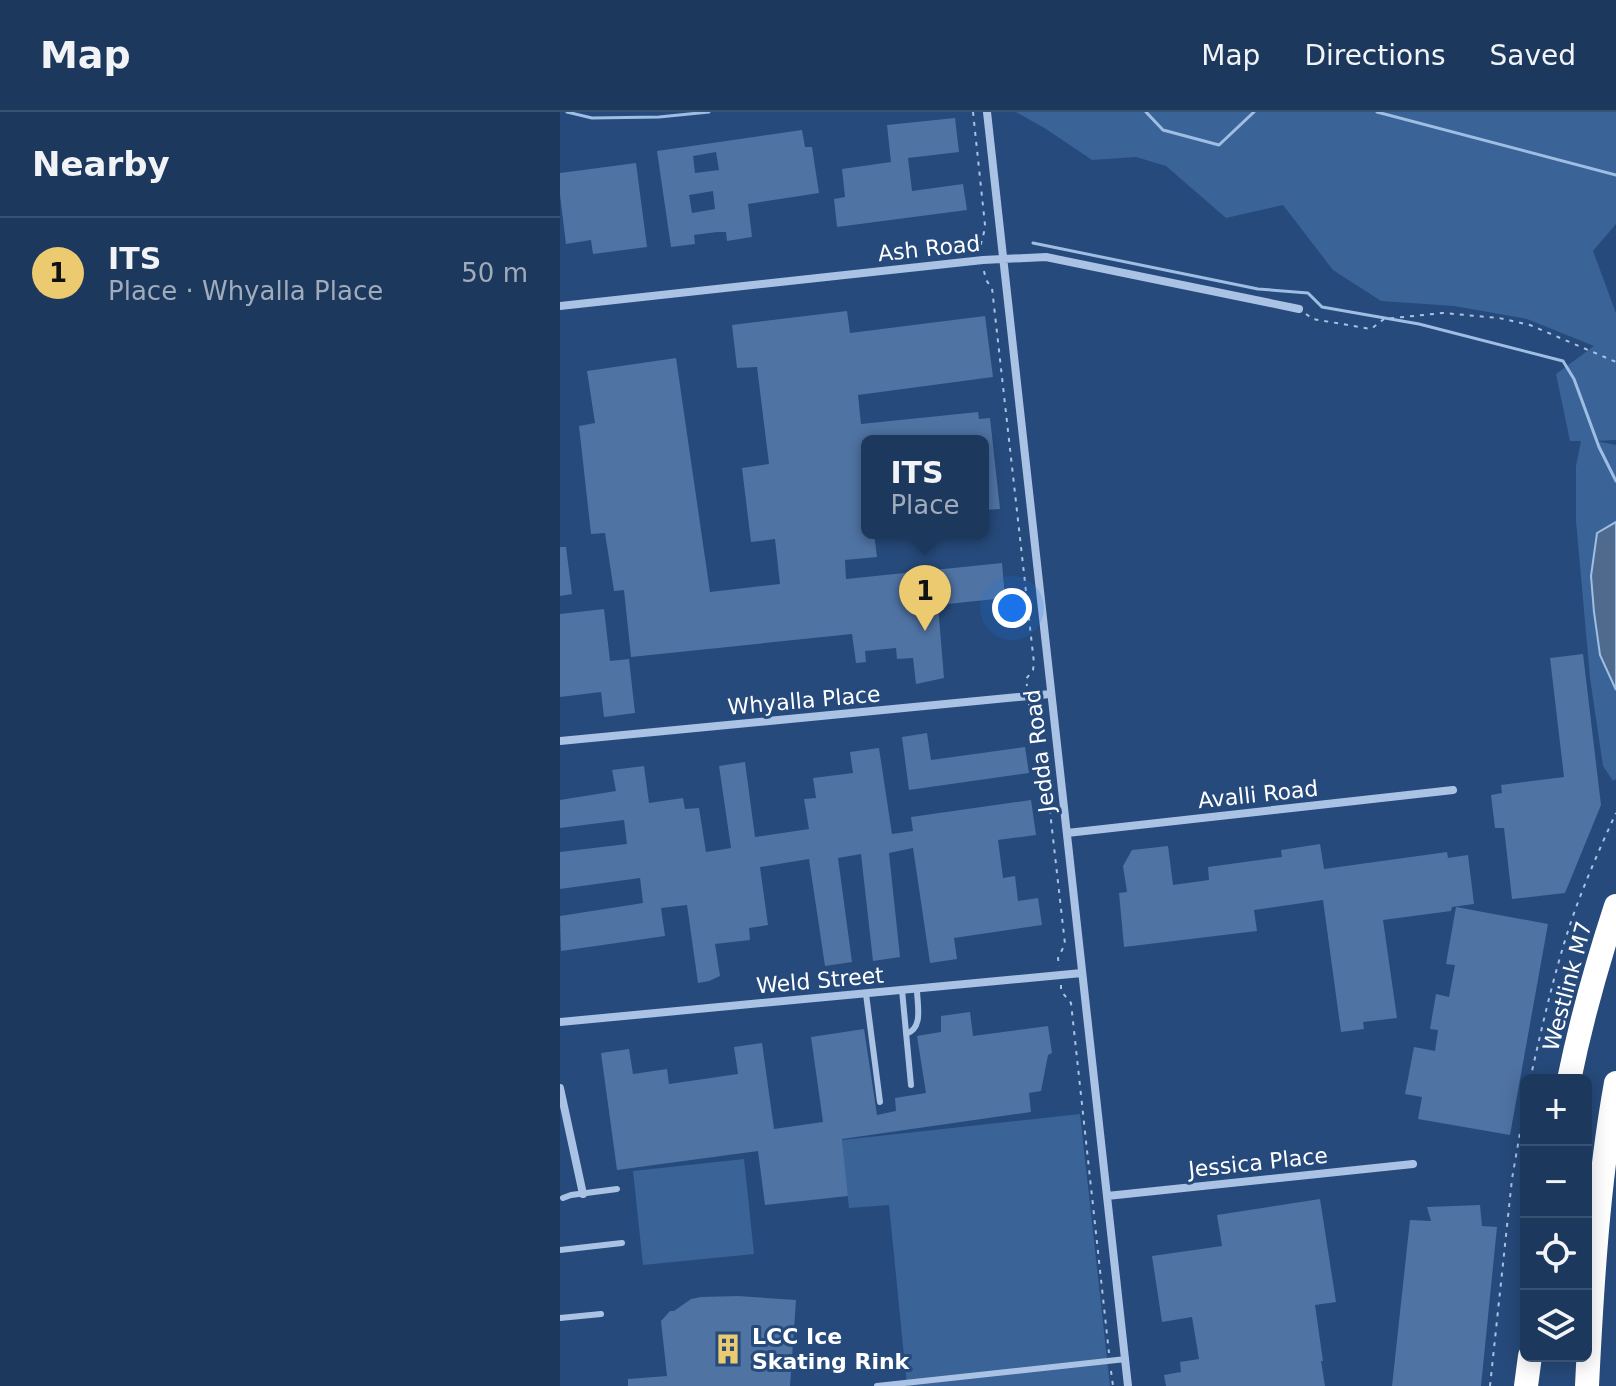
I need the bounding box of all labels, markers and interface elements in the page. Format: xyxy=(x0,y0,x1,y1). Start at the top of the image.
text: Map xyxy=(40,33,131,77)
text: Map xyxy=(1201,39,1260,72)
text: Directions xyxy=(1304,39,1445,72)
text: Saved xyxy=(1489,39,1576,72)
text: Nearby xyxy=(32,144,170,184)
street label: Ash Road xyxy=(877,231,981,266)
text: ITS xyxy=(108,241,161,276)
text: 1 xyxy=(49,258,67,288)
text: 50 m xyxy=(461,258,528,288)
text: Place · Whyalla Place xyxy=(108,276,383,306)
popup xyxy=(861,435,989,539)
text: ITS xyxy=(890,455,944,490)
text: Place xyxy=(890,490,960,520)
pin: 1 xyxy=(899,565,951,631)
your location xyxy=(992,588,1032,628)
street label: Whyalla Place xyxy=(727,681,882,720)
street label: Jedda Road xyxy=(1020,688,1060,816)
street label: Avalli Road xyxy=(1197,776,1319,813)
street label: Westlink M7 xyxy=(1538,919,1597,1054)
street label: Weld Street xyxy=(755,962,885,999)
map controls xyxy=(1520,1074,1592,1362)
button: + xyxy=(1520,1074,1592,1146)
street label: Jessica Place xyxy=(1185,1143,1329,1182)
button: − xyxy=(1520,1146,1592,1218)
button: locate xyxy=(1520,1218,1592,1290)
button: layers xyxy=(1520,1290,1592,1362)
place label: LCC Ice Skating Rink xyxy=(752,1324,911,1374)
building icon: LCC Ice Skating Rink xyxy=(711,1332,745,1366)

